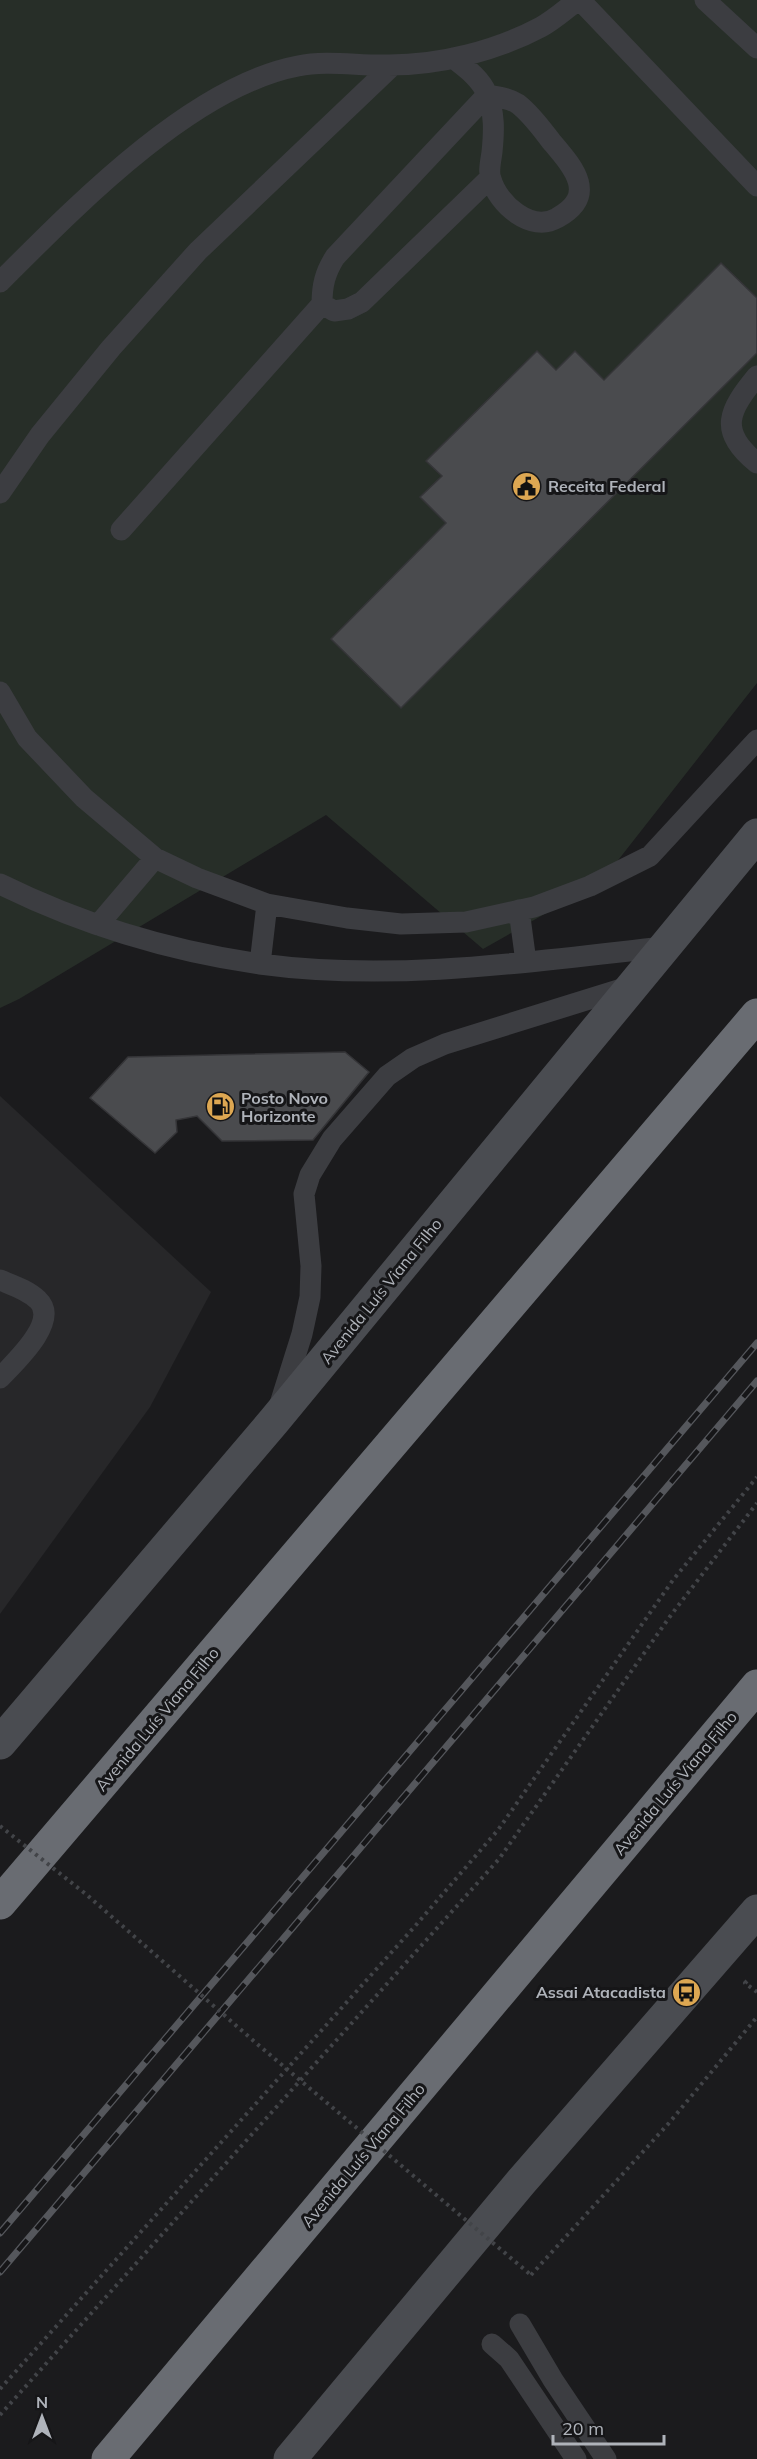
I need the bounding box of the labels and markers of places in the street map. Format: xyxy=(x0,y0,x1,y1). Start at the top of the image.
public building icon: Receita Federal xyxy=(511,470,543,502)
place label: Receita Federal xyxy=(548,476,666,496)
place label: Posto Novo Horizonte xyxy=(241,1088,328,1126)
fuel station icon: Posto Novo Horizonte xyxy=(204,1091,236,1123)
bus stop icon: Assai Atacadista xyxy=(671,1976,703,2008)
place label: Assai Atacadista xyxy=(536,1982,666,2002)

